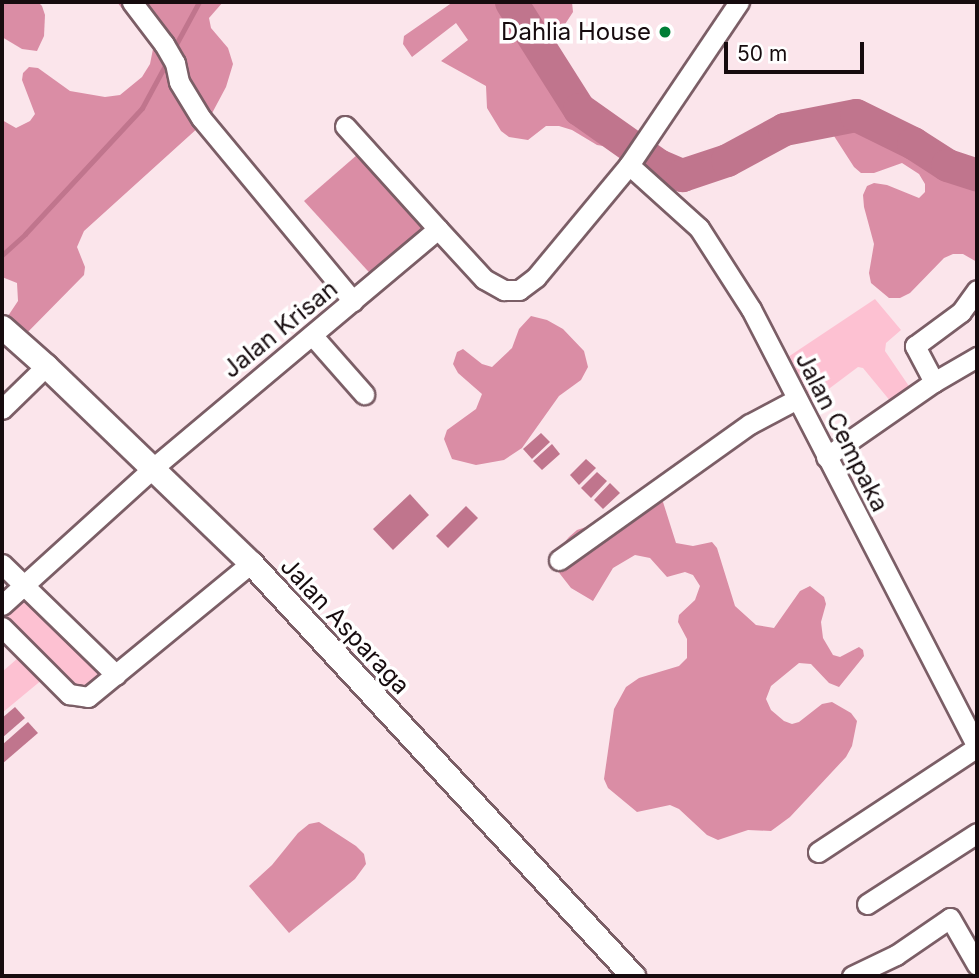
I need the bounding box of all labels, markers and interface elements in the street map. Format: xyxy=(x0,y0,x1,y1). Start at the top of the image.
place label: Dahlia House xyxy=(501,18,651,46)
marker: Dahlia House xyxy=(657,24,673,40)
scale bar xyxy=(727,28,867,72)
text: 50 m xyxy=(737,41,787,66)
street label: Jalan Krisan xyxy=(217,274,343,384)
street label: Jalan Cempaka xyxy=(789,348,895,516)
street label: Jalan Asparaga xyxy=(275,552,415,700)

